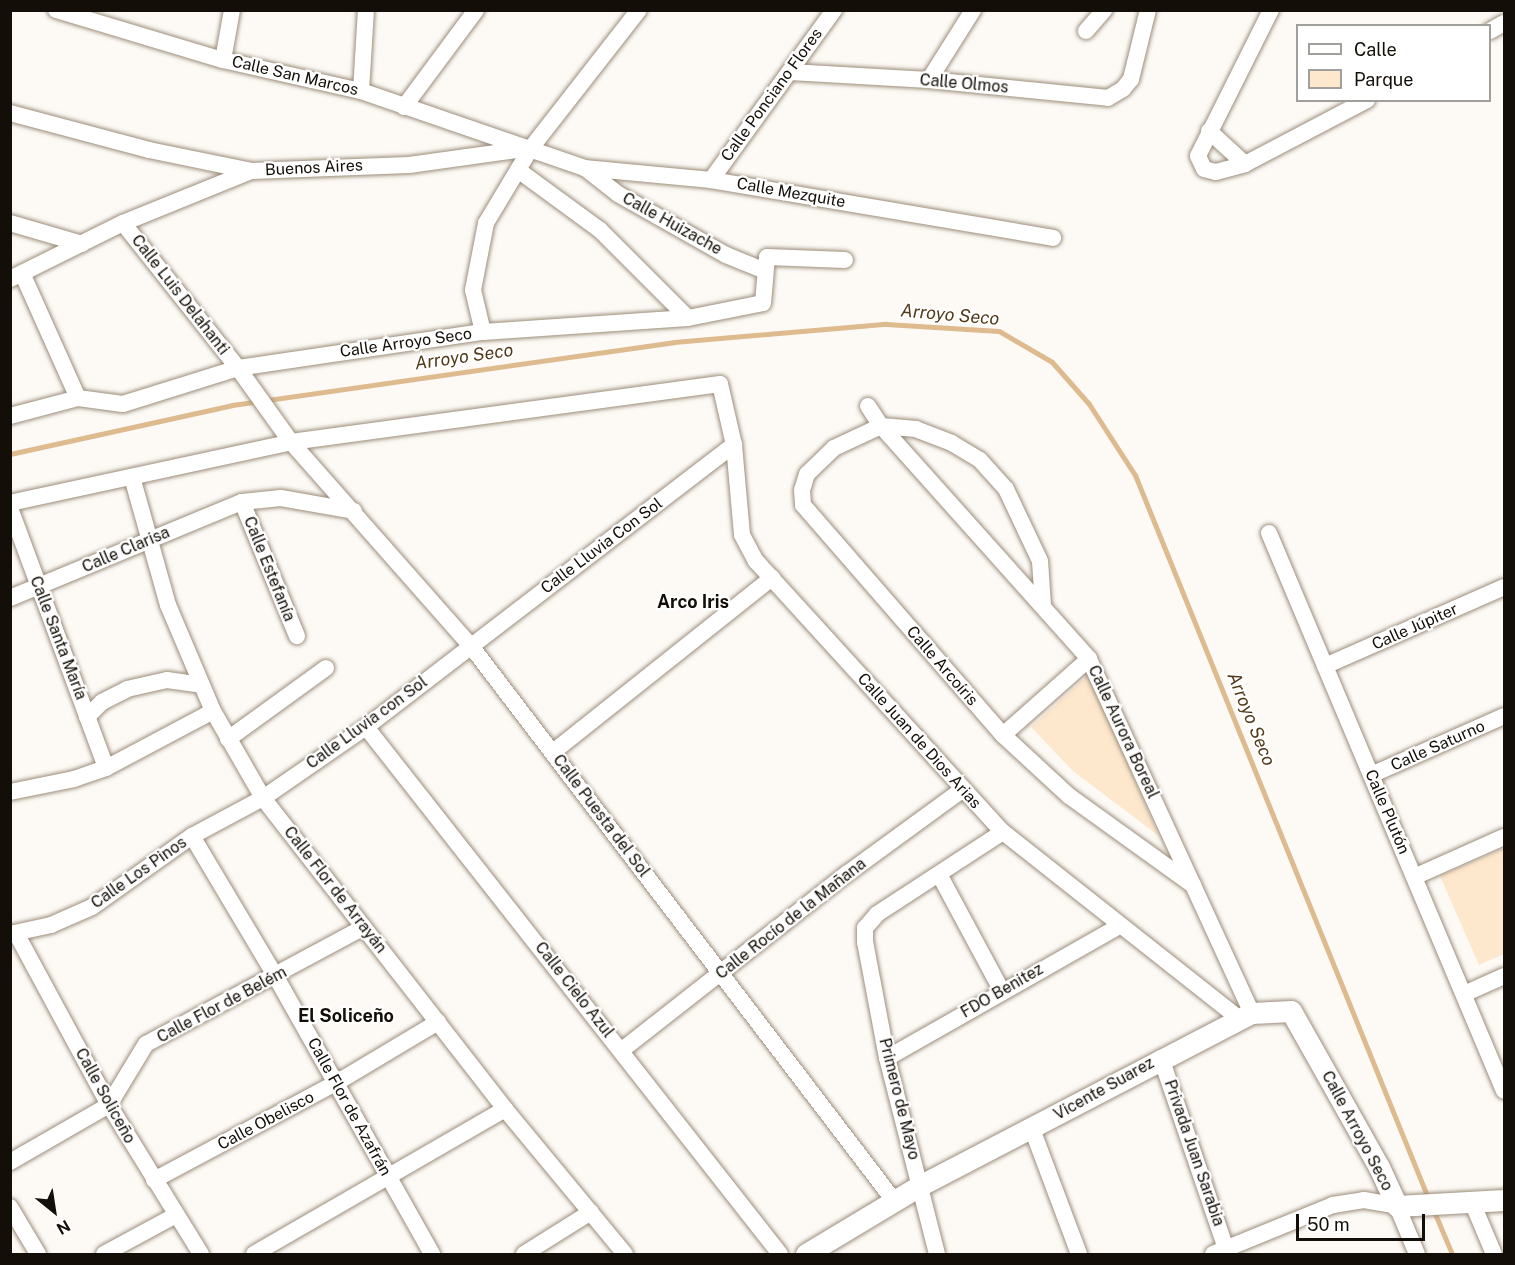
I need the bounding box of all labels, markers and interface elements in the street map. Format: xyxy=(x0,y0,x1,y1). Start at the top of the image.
legend xyxy=(1296,24,1491,102)
street label: Calle Ponciano Flores xyxy=(717,25,827,165)
text: Calle xyxy=(1354,39,1397,60)
street label: Calle San Marcos xyxy=(230,52,360,100)
text: Parque xyxy=(1354,69,1414,90)
street label: Calle Olmos xyxy=(919,71,1009,97)
street label: Buenos Aires xyxy=(265,156,363,180)
street label: Calle Mezquite xyxy=(735,174,847,212)
street label: Calle Huizache xyxy=(619,189,725,259)
street label: Calle Luis Delahanti xyxy=(127,231,233,359)
water label: Arroyo Seco xyxy=(900,300,1000,330)
street label: Calle Arroyo Seco xyxy=(339,324,473,362)
water label: Arroyo Seco xyxy=(413,339,515,375)
street label: Calle Lluvia Con Sol xyxy=(537,494,667,598)
street label: Calle Estefanía xyxy=(239,514,299,624)
street label: Calle Clarisa xyxy=(79,523,173,577)
street label: Calle Santa María xyxy=(26,573,90,703)
district label: Arco Iris xyxy=(657,591,729,613)
street label: Calle Júpiter xyxy=(1369,599,1461,655)
street label: Calle Arcoíris xyxy=(902,622,982,710)
street label: Calle Aurora Boreal xyxy=(1084,662,1162,802)
street label: Calle Juan de Dios Arias xyxy=(853,669,985,813)
water label: Arroyo Seco xyxy=(1222,669,1280,769)
street label: Calle Lluvia con Sol xyxy=(303,673,431,773)
street label: Calle Saturno xyxy=(1388,717,1488,775)
street label: Calle Puesta del Sol xyxy=(549,751,653,881)
street label: Calle Plutón xyxy=(1361,767,1413,857)
street label: Calle Flor de Arrayán xyxy=(279,823,391,957)
street label: Calle Los Pinos xyxy=(88,833,190,913)
street label: Calle Rocío de la Mañana xyxy=(712,854,870,984)
street label: Calle Cielo Azul xyxy=(531,938,617,1042)
street label: FDO Benitez xyxy=(957,960,1047,1022)
street label: Calle Flor de Belém xyxy=(154,963,290,1047)
district label: El Soliceño xyxy=(298,1005,394,1027)
street label: Calle Flor de Azafrán xyxy=(303,1034,395,1180)
street label: Primero de Mayo xyxy=(875,1036,923,1162)
street label: Calle Soliceño xyxy=(71,1045,139,1147)
street label: Vicente Suarez xyxy=(1050,1053,1158,1125)
street label: Calle Arroyo Seco xyxy=(1317,1068,1397,1194)
street label: Privada Juan Sarabia xyxy=(1160,1077,1228,1229)
street label: Calle Obelisco xyxy=(214,1088,318,1154)
north arrow xyxy=(24,1181,84,1241)
scale bar xyxy=(1299,1202,1428,1240)
text: 50 m xyxy=(1307,1214,1350,1235)
text: N xyxy=(53,1216,73,1238)

